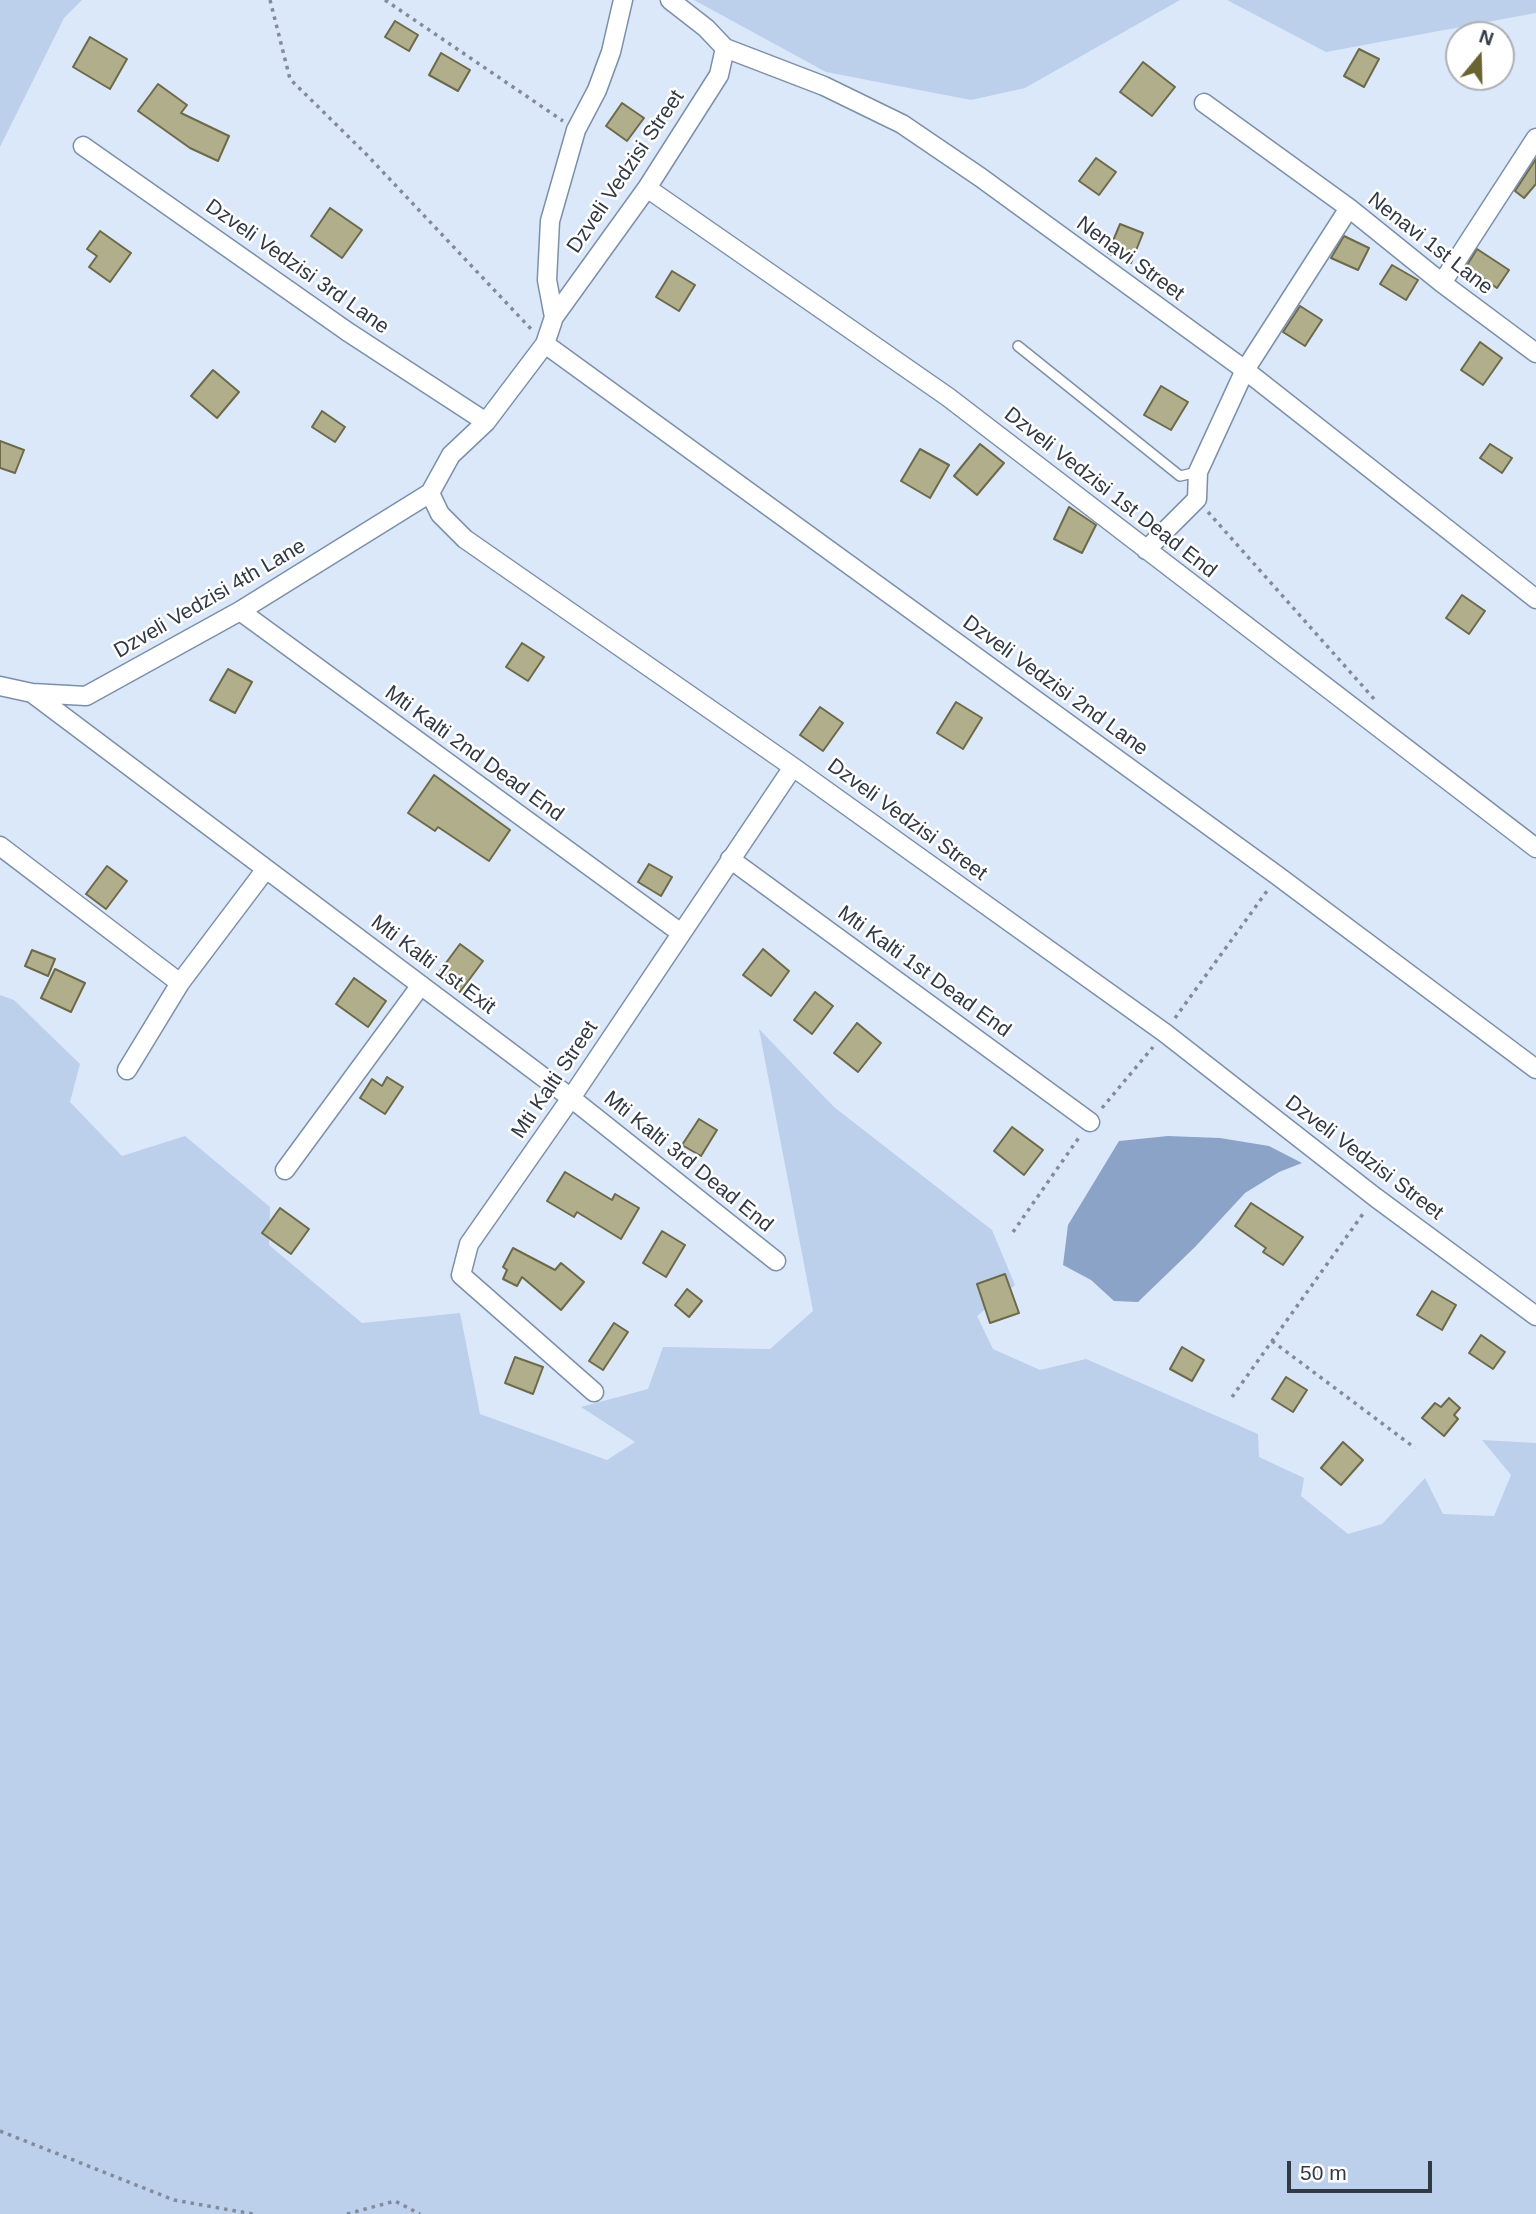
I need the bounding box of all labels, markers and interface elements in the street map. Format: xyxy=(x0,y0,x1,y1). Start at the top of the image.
north arrow xyxy=(1445,21,1515,91)
text: N xyxy=(1476,25,1496,50)
street label: Dzveli Vedzisi Street xyxy=(562,86,690,258)
street label: Nenavi 1st Lane xyxy=(1362,187,1498,301)
street label: Dzveli Vedzisi 3rd Lane xyxy=(200,194,394,340)
street label: Nenavi Street xyxy=(1071,211,1189,307)
street label: Dzveli Vedzisi 1st Dead End xyxy=(999,402,1221,584)
street label: Dzveli Vedzisi 4th Lane xyxy=(110,534,310,664)
street label: Dzveli Vedzisi 2nd Lane xyxy=(957,610,1153,762)
street label: Mti Kalti 2nd Dead End xyxy=(380,681,568,827)
street label: Dzveli Vedzisi Street xyxy=(822,754,992,886)
street label: Mti Kalti 1st Dead End xyxy=(833,901,1015,1043)
street label: Mti Kalti 1st Exit xyxy=(366,910,500,1020)
street label: Mti Kalti Street xyxy=(506,1016,604,1144)
street label: Mti Kalti 3rd Dead End xyxy=(598,1086,778,1238)
street label: Dzveli Vedzisi Street xyxy=(1280,1090,1448,1226)
scale bar xyxy=(1291,2148,1436,2192)
text: 50 m xyxy=(1300,2161,1347,2184)

